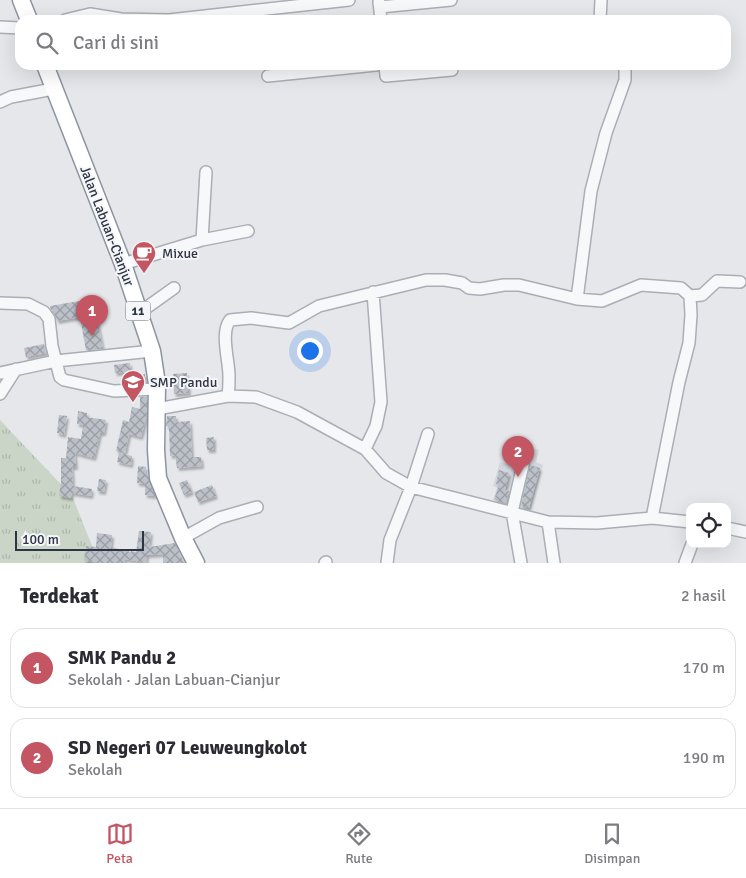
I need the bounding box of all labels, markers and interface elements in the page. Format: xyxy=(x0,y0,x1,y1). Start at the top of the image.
search box xyxy=(15,15,731,70)
icon: search xyxy=(33,29,61,57)
text: Cari di sini xyxy=(73,31,159,55)
street label: Jalan Labuan-Cianjur xyxy=(76,163,138,289)
cafe icon: Mixue xyxy=(131,240,157,274)
place label: Mixue xyxy=(162,245,198,262)
pin: 1 xyxy=(76,295,108,336)
road number: 11 xyxy=(126,302,150,321)
your location xyxy=(297,338,323,364)
school or university icon: SMP Pandu xyxy=(120,369,146,403)
place label: SMP Pandu xyxy=(150,374,217,391)
pin: 2 xyxy=(502,436,534,477)
map controls xyxy=(686,503,731,548)
button: locate xyxy=(686,503,731,548)
scale bar xyxy=(15,528,144,551)
text: 100 m xyxy=(22,531,59,548)
text: Terdekat xyxy=(20,583,99,609)
text: 2 hasil xyxy=(681,586,726,606)
text: SMK Pandu 2 xyxy=(68,646,176,670)
text: 1 xyxy=(33,658,41,678)
text: 170 m xyxy=(683,658,725,678)
text: Sekolah · Jalan Labuan-Cianjur xyxy=(68,670,280,690)
text: SD Negeri 07 Leuweungkolot xyxy=(68,736,307,760)
text: 2 xyxy=(33,748,41,768)
text: 190 m xyxy=(683,748,725,768)
text: Sekolah xyxy=(68,760,122,780)
tab: Peta xyxy=(106,820,134,867)
tab: Rute xyxy=(345,820,373,867)
tab: Disimpan xyxy=(584,820,640,867)

